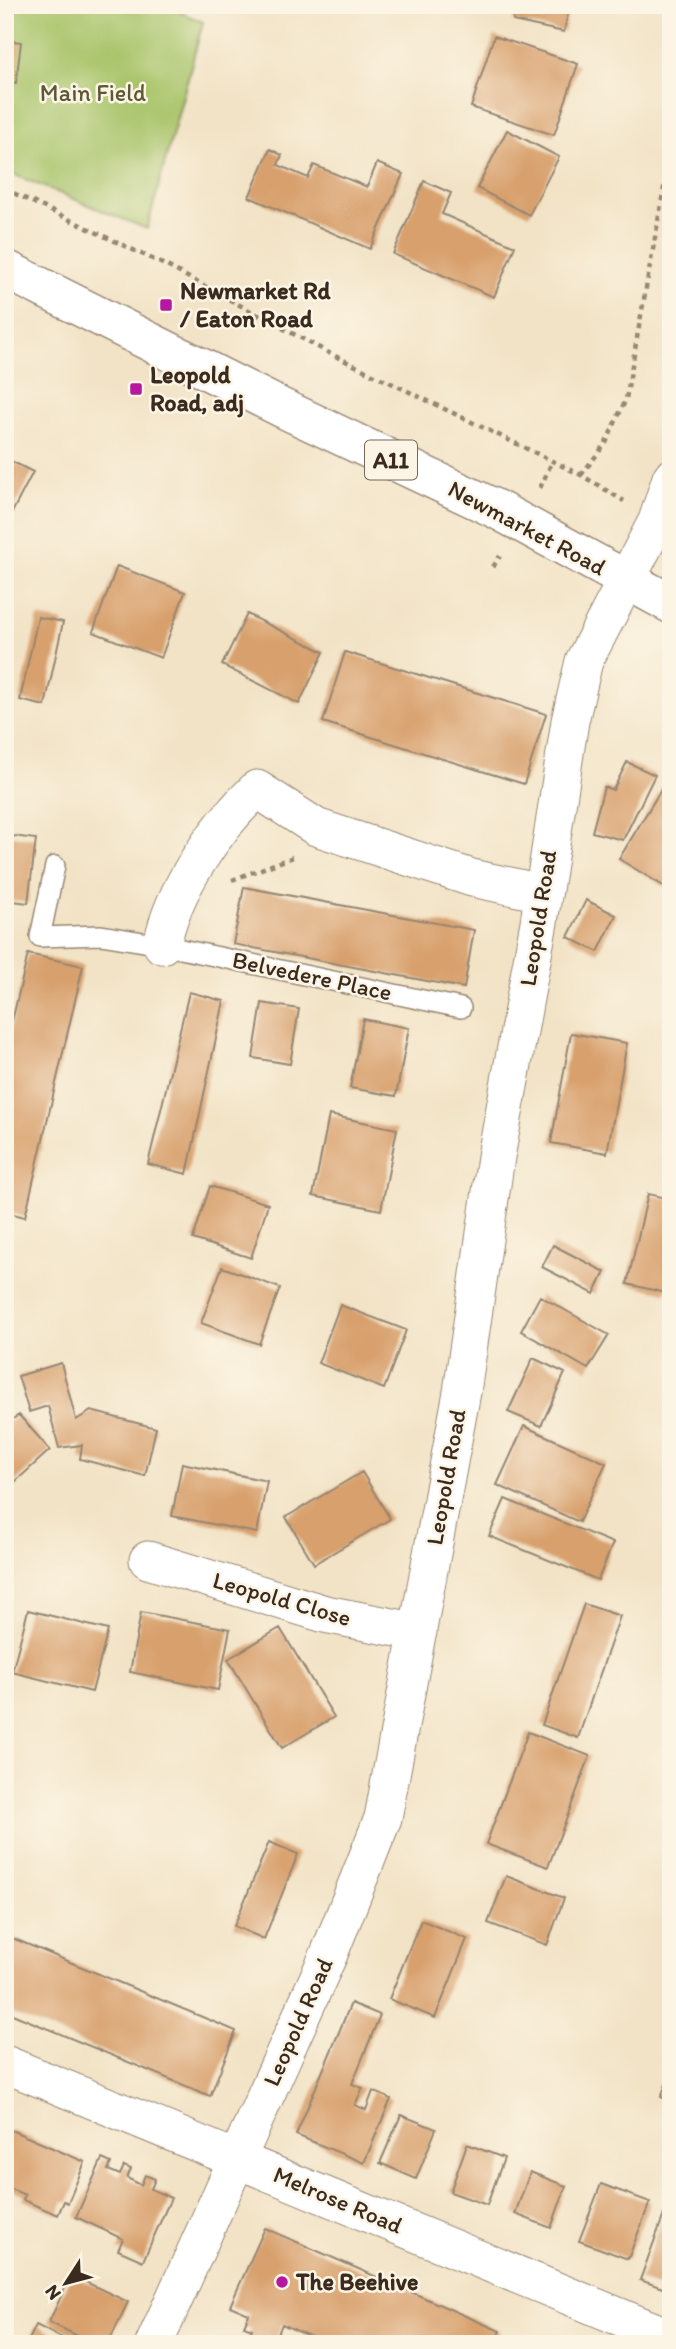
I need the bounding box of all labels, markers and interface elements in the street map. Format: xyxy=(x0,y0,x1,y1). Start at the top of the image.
park label: Main Field xyxy=(40,78,146,107)
place label: Newmarket Rd / Eaton Road xyxy=(179,276,331,333)
marker: Newmarket Rd / Eaton Road xyxy=(158,297,174,313)
place label: Leopold Road, adj xyxy=(150,360,244,418)
marker: Leopold Road, adj xyxy=(128,381,144,397)
road number: A11 xyxy=(365,440,417,480)
street label: Newmarket Road xyxy=(443,474,611,581)
street label: Leopold Road xyxy=(512,848,563,988)
street label: Belvedere Place xyxy=(230,944,395,1007)
street label: Leopold Road xyxy=(419,1407,472,1547)
street label: Leopold Close xyxy=(210,1565,355,1632)
street label: Leopold Road xyxy=(256,1953,339,2091)
street label: Melrose Road xyxy=(269,2159,407,2240)
north arrow xyxy=(32,2248,102,2318)
place label: The Beehive xyxy=(295,2267,418,2296)
marker: The Beehive xyxy=(274,2274,290,2290)
text: N xyxy=(40,2281,66,2305)

